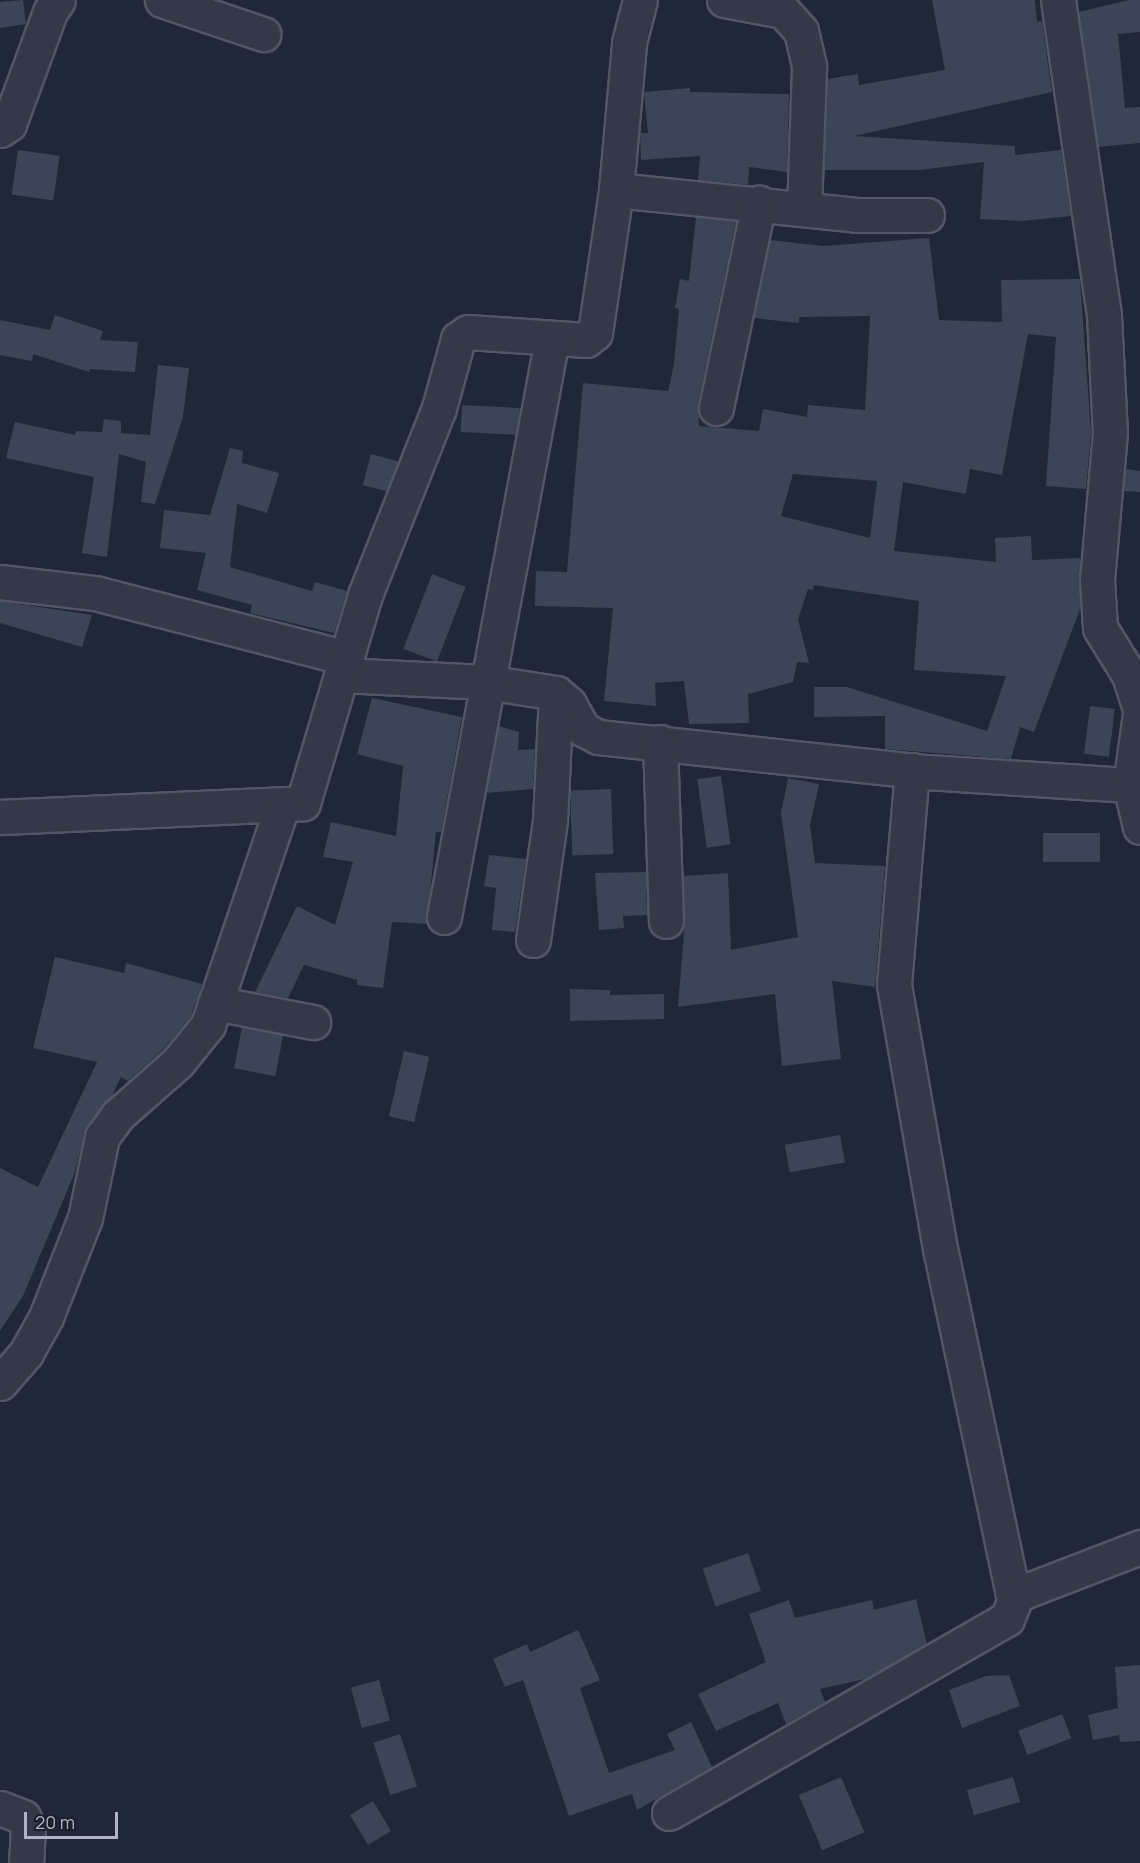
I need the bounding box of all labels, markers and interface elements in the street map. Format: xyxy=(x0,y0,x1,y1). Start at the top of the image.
scale bar xyxy=(27,1800,122,1838)
text: 20 m xyxy=(35,1810,75,1834)

